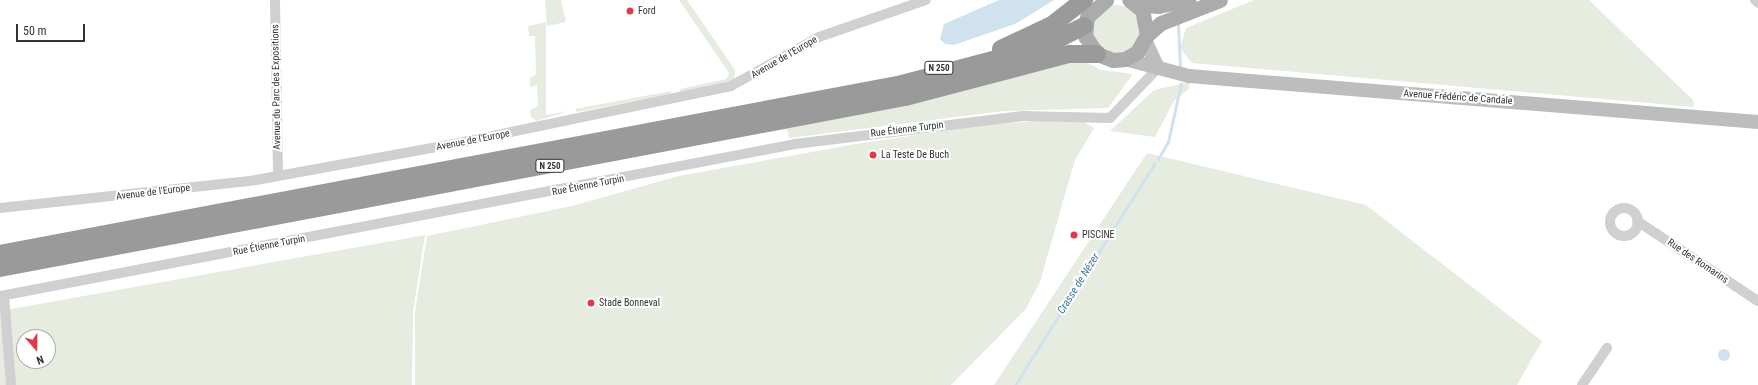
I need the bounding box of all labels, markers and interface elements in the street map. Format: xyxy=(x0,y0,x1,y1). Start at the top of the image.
place label: Ford xyxy=(638,5,656,17)
marker: Ford xyxy=(625,6,635,16)
scale bar xyxy=(18,16,87,42)
text: 50 m xyxy=(23,24,47,38)
street label: Avenue du Parc des Expositions xyxy=(269,24,283,150)
street label: Avenue de l'Europe xyxy=(749,33,819,81)
road number: N 250 xyxy=(924,61,954,75)
street label: Avenue Frédéric de Candale xyxy=(1403,87,1513,107)
street label: Rue Étienne Turpin xyxy=(870,119,944,139)
street label: Avenue de l'Europe xyxy=(435,127,511,153)
place label: La Teste De Buch xyxy=(881,149,949,161)
marker: La Teste De Buch xyxy=(868,150,878,160)
road number: N 250 xyxy=(535,159,565,173)
street label: Rue Étienne Turpin xyxy=(551,172,625,198)
street label: Avenue de l'Europe xyxy=(115,182,191,202)
place label: PISCINE xyxy=(1082,229,1115,241)
marker: PISCINE xyxy=(1069,230,1079,240)
street label: Rue Étienne Turpin xyxy=(232,232,306,258)
street label: Rue des Romarins xyxy=(1665,236,1731,286)
water label: Crasse de Nézer xyxy=(1055,251,1103,317)
place label: Stade Bonneval xyxy=(599,297,660,309)
marker: Stade Bonneval xyxy=(586,298,596,308)
north arrow xyxy=(16,329,56,369)
text: N xyxy=(35,353,45,367)

